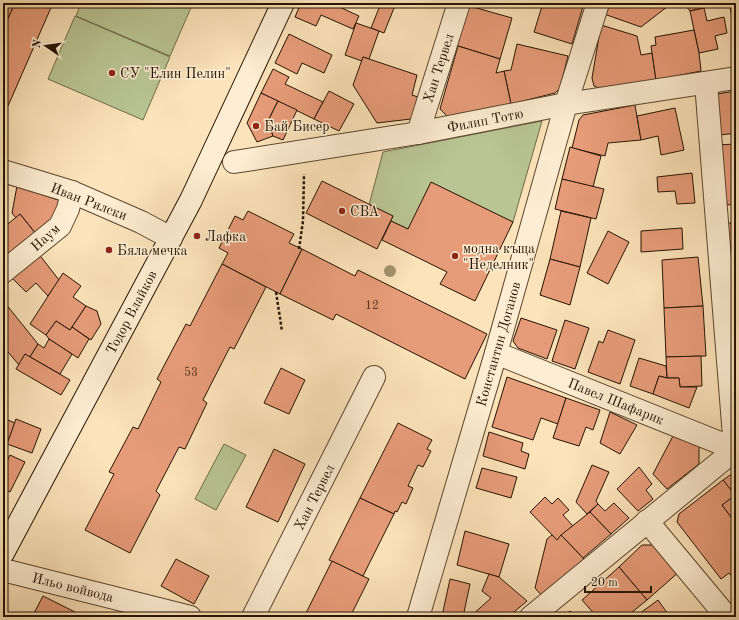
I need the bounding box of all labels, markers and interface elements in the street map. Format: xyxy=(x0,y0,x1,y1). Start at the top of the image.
north arrow xyxy=(26,26,66,66)
street label: Хан Тервел xyxy=(421,32,457,105)
text: N xyxy=(31,38,44,49)
place label: СУ "Елин Пелин" xyxy=(120,67,231,81)
marker: СУ "Елин Пелин" xyxy=(107,68,117,78)
street label: Филип Тотю xyxy=(446,107,525,135)
place label: Бай Бисер xyxy=(264,120,330,134)
marker: Бай Бисер xyxy=(251,121,261,131)
street label: Иван Рилски xyxy=(48,181,129,223)
place label: CBA xyxy=(350,205,379,219)
marker: CBA xyxy=(337,206,347,216)
street label: Наум xyxy=(29,221,63,254)
place label: Лафка xyxy=(205,230,246,245)
marker: Лафка xyxy=(192,231,202,241)
place label: модна къща "Неделник" xyxy=(463,242,535,272)
place label: Бяла мечка xyxy=(117,244,188,258)
marker: Бяла мечка xyxy=(104,245,114,255)
marker: модна къща "Неделник" xyxy=(450,251,460,261)
street label: Тодор Влайков xyxy=(104,268,160,357)
street label: Константин Доганов xyxy=(474,280,524,408)
house number: 12 xyxy=(365,300,379,312)
house number: 53 xyxy=(184,366,198,379)
street label: Павел Шафарик xyxy=(565,376,666,429)
street label: Хан Тервел xyxy=(292,462,337,533)
scale bar xyxy=(585,568,651,594)
street label: Ильо войвода xyxy=(31,571,115,605)
text: 20 m xyxy=(591,577,618,589)

